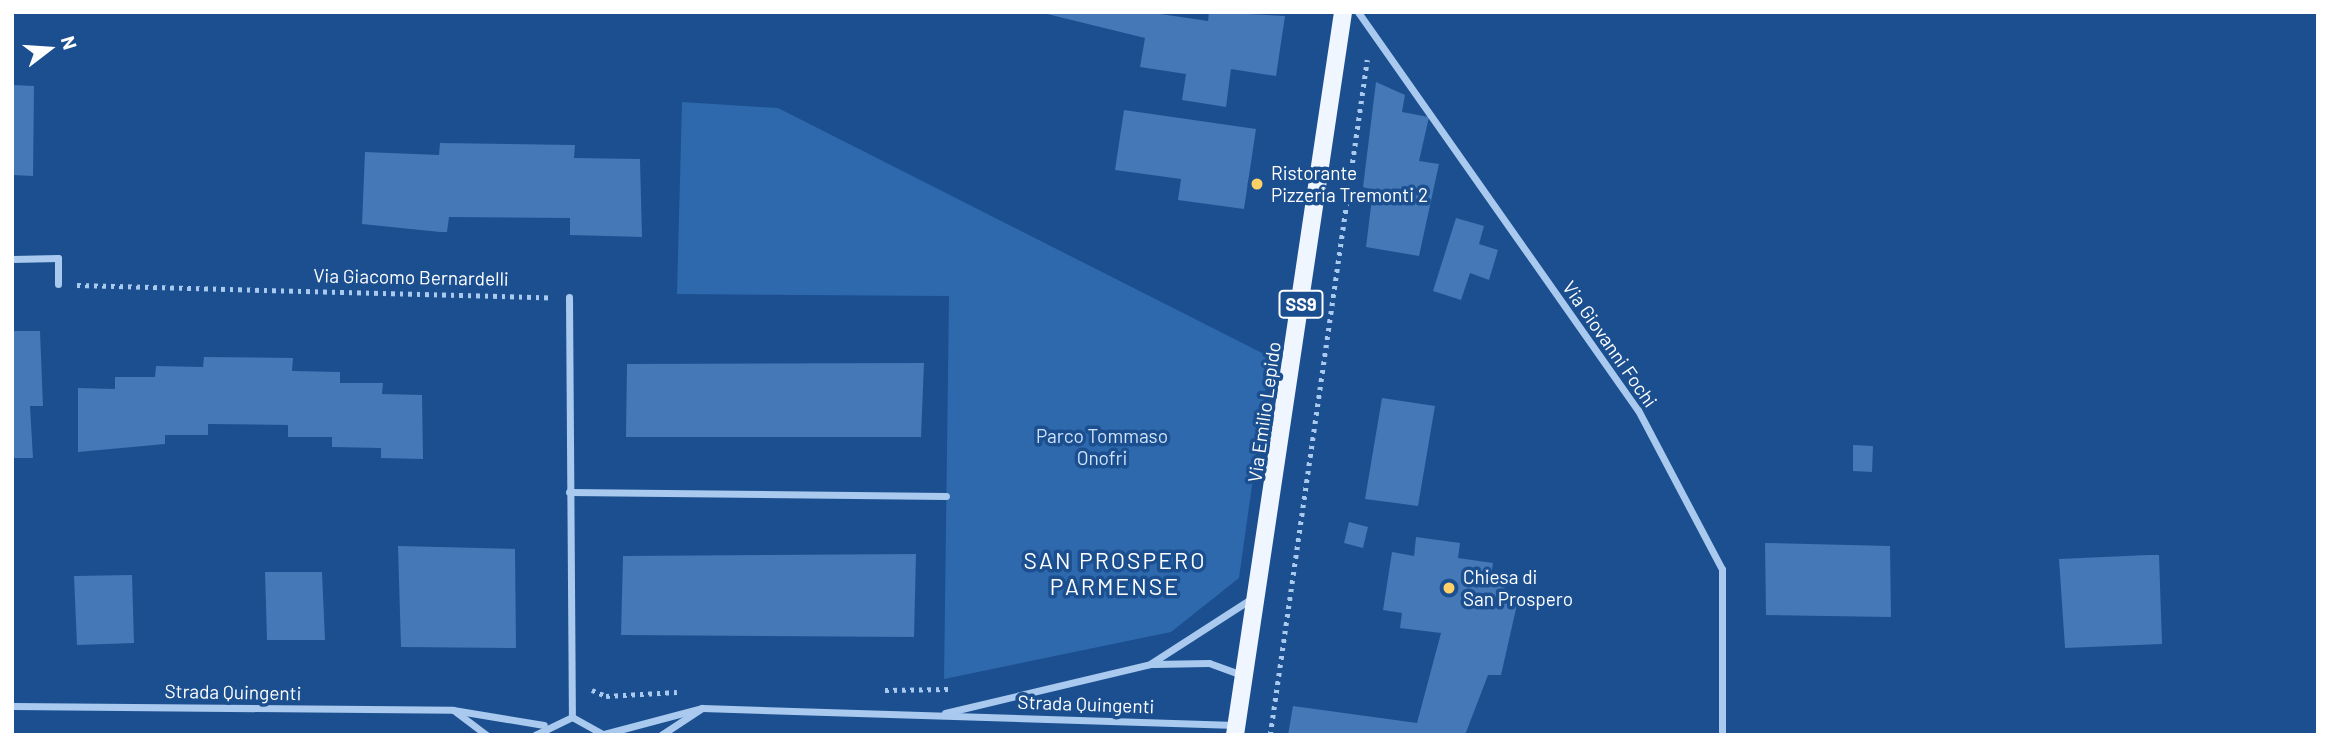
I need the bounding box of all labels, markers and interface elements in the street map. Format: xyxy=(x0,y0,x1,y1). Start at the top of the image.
north arrow xyxy=(14,14,84,84)
text: N xyxy=(57,33,82,52)
place label: Ristorante Pizzeria Tremonti 2 xyxy=(1271,162,1428,206)
marker: Ristorante Pizzeria Tremonti 2 xyxy=(1249,176,1265,192)
street label: Via Giacomo Bernardelli xyxy=(313,264,509,290)
street label: Via Giovanni Fochi xyxy=(1558,276,1662,412)
road number: SS9 xyxy=(1278,290,1324,318)
street label: Via Emilio Lepido xyxy=(1243,340,1285,484)
park label: Parco Tommaso Onofri xyxy=(1036,425,1168,469)
district label: SAN PROSPERO PARMENSE xyxy=(1025,546,1205,600)
place label: Chiesa di San Prospero xyxy=(1463,566,1573,610)
marker: Chiesa di San Prospero xyxy=(1441,580,1457,596)
street label: Strada Quingenti xyxy=(164,679,302,705)
street label: Strada Quingenti xyxy=(1017,690,1155,718)

